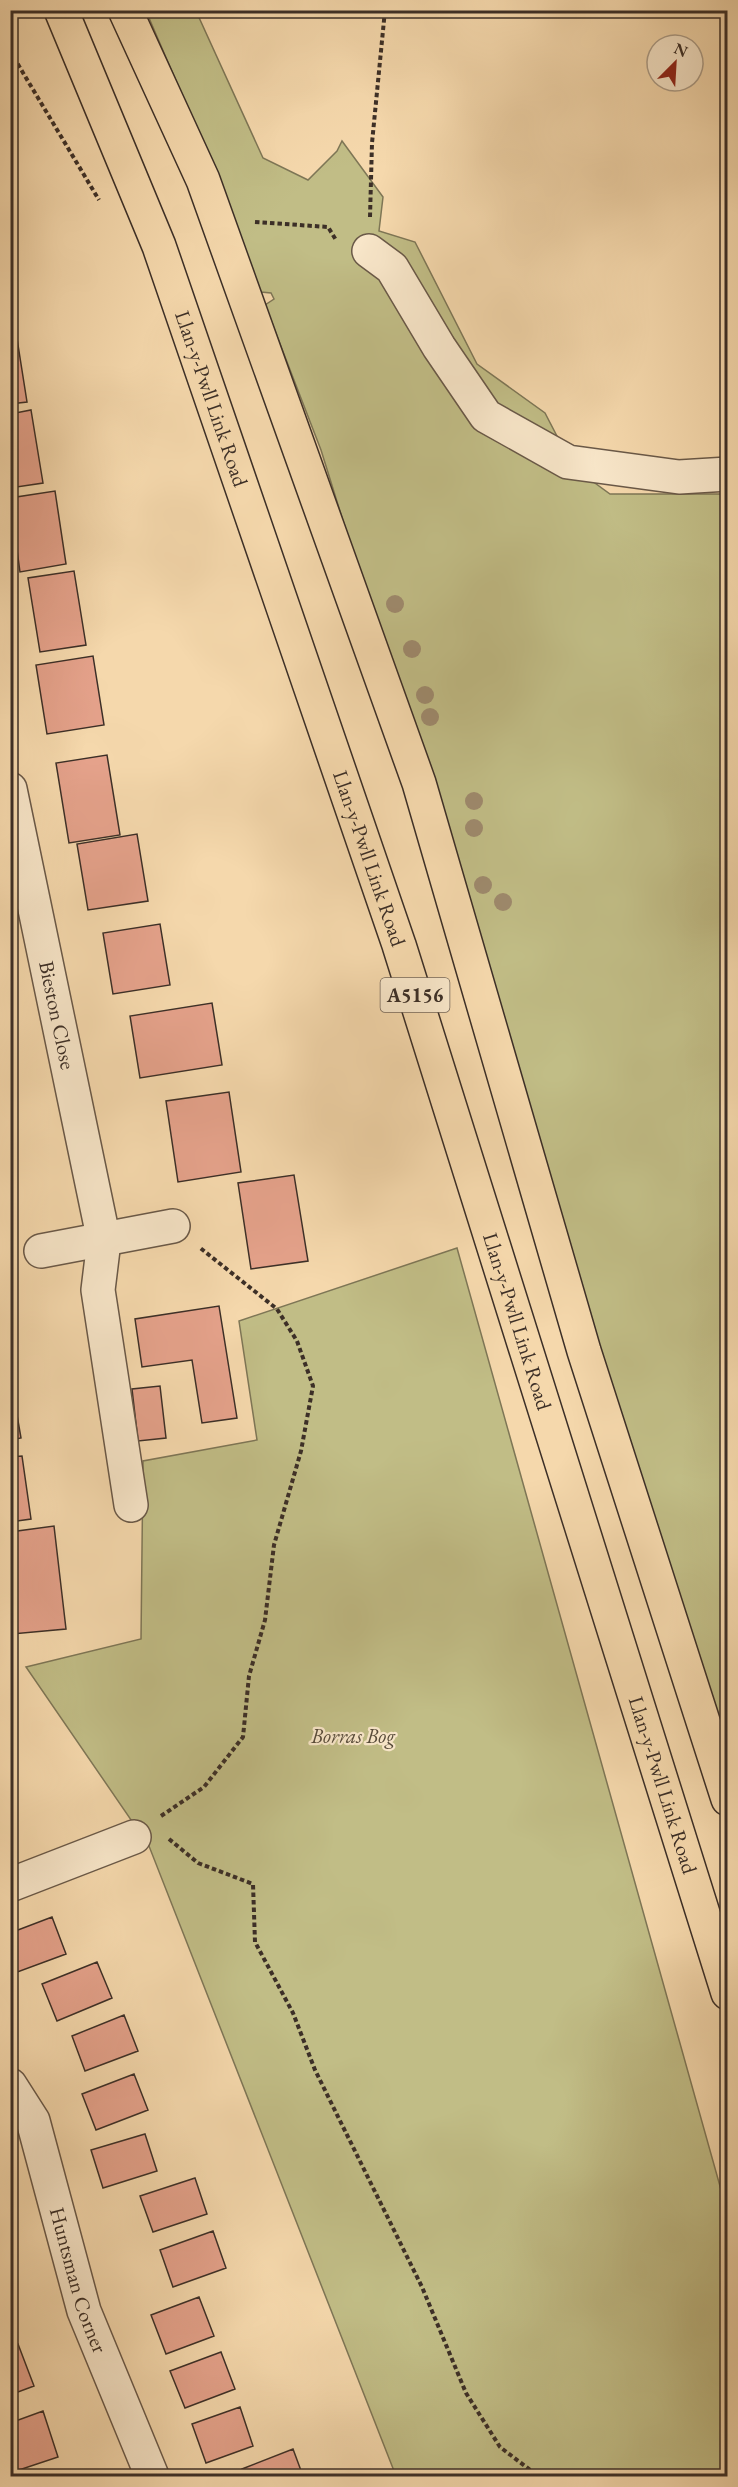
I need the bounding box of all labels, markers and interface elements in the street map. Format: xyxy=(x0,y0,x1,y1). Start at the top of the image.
north arrow xyxy=(645,33,705,93)
text: N xyxy=(671,38,691,62)
street label: Llan-y-Pwll Link Road xyxy=(169,307,255,490)
street label: Llan-y-Pwll Link Road xyxy=(327,767,413,950)
street label: Bieston Close xyxy=(33,958,82,1072)
road number: A5156 xyxy=(380,978,450,1012)
street label: Llan-y-Pwll Link Road xyxy=(477,1229,558,1413)
street label: Llan-y-Pwll Link Road xyxy=(623,1693,704,1877)
park label: Borras Bog xyxy=(310,1722,396,1749)
street label: Huntsman Corner xyxy=(44,2204,114,2357)

